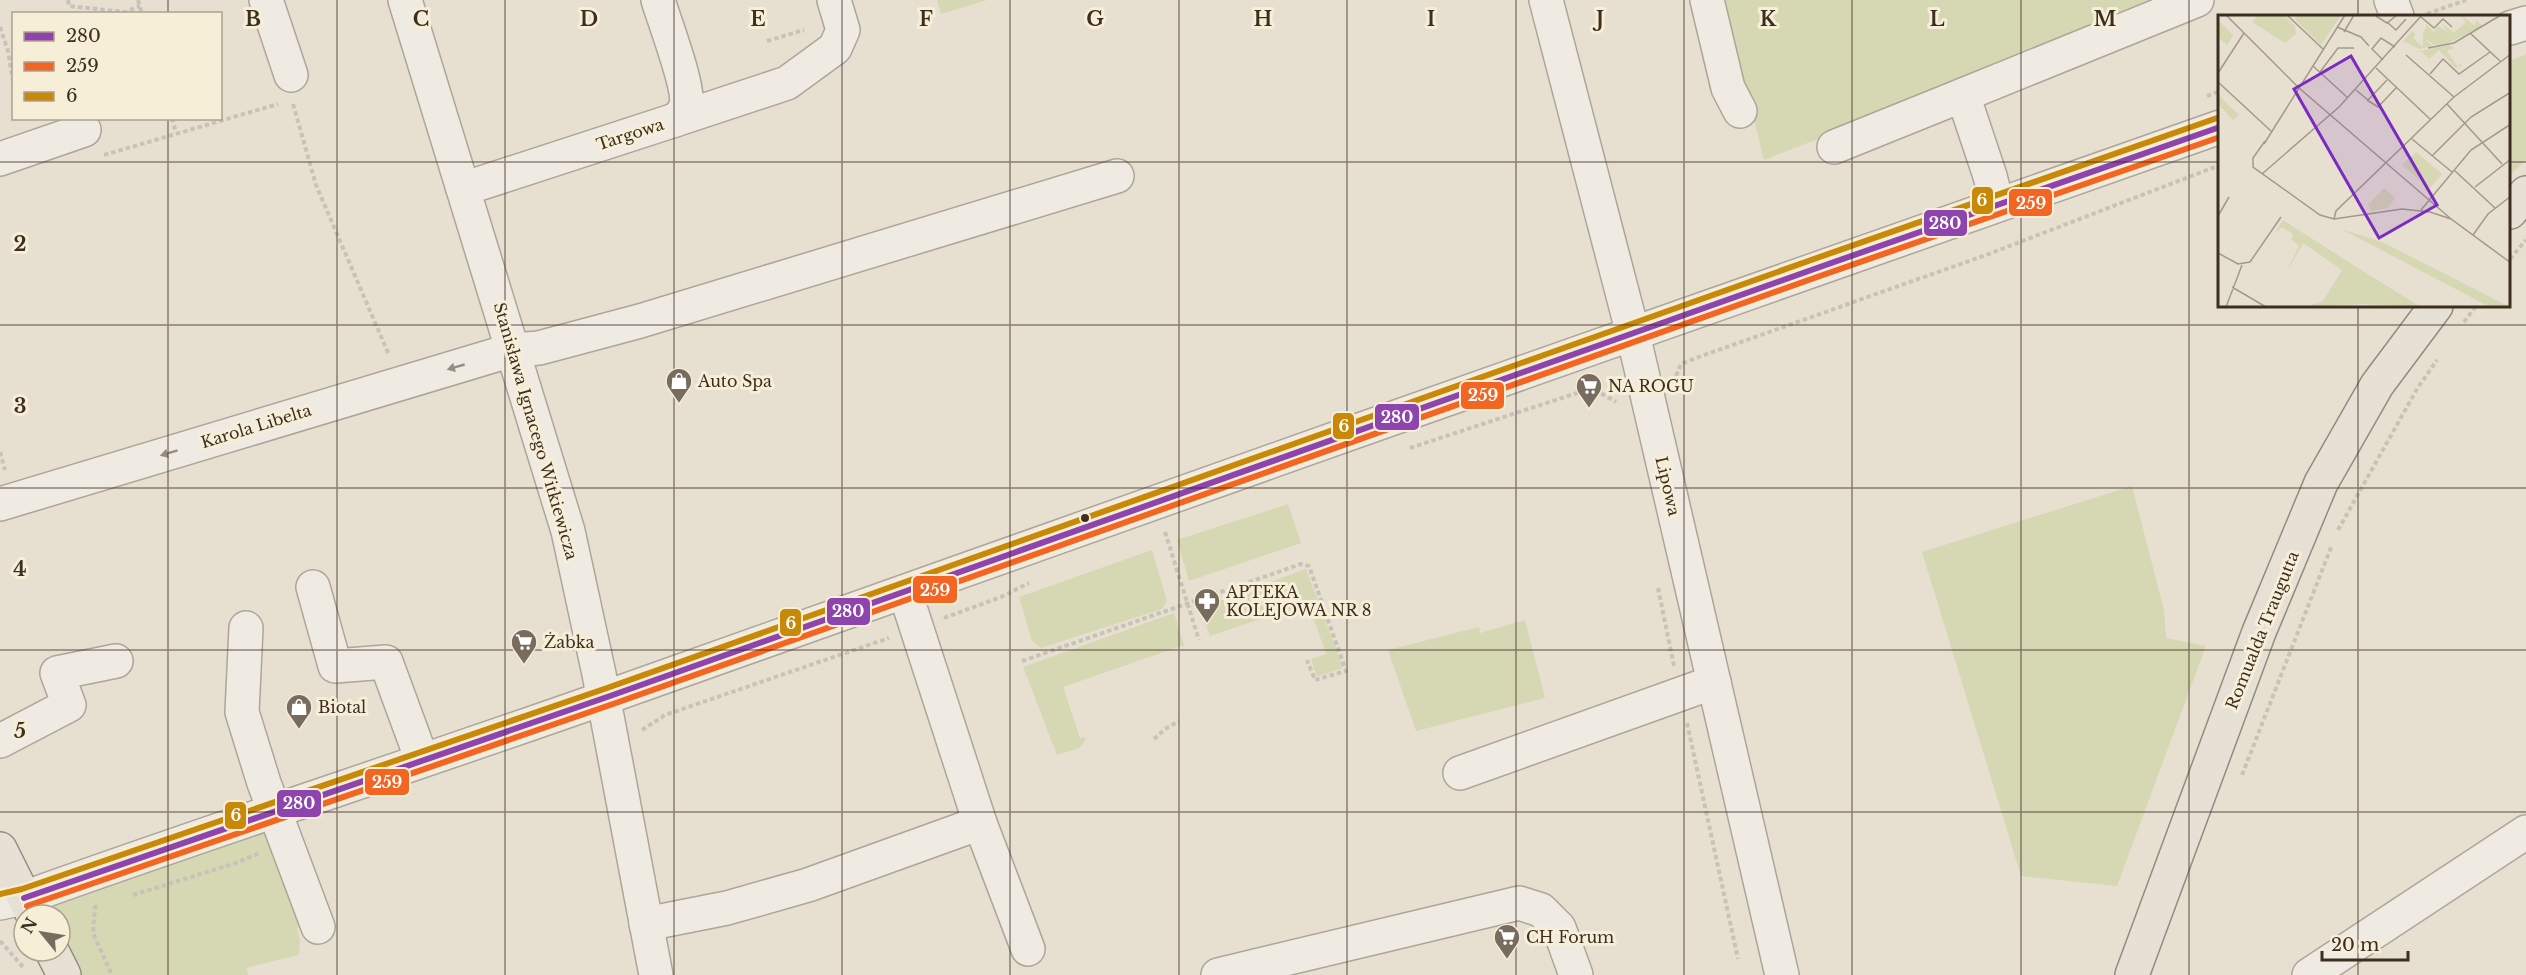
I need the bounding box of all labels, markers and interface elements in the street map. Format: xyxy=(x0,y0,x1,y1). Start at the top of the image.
text: B xyxy=(245,7,261,31)
text: C xyxy=(413,7,429,31)
text: D xyxy=(580,7,598,31)
text: E xyxy=(750,7,766,31)
text: F xyxy=(919,7,933,31)
text: G xyxy=(1086,7,1104,31)
text: H xyxy=(1254,7,1273,31)
text: I xyxy=(1427,7,1435,31)
text: J xyxy=(1592,7,1604,31)
text: K xyxy=(1760,7,1777,31)
text: L xyxy=(1929,7,1945,31)
text: M xyxy=(2094,7,2117,31)
legend xyxy=(12,12,222,120)
inset map xyxy=(2218,15,2511,308)
text: 280 xyxy=(66,25,101,47)
text: 259 xyxy=(66,55,99,77)
text: 6 xyxy=(66,85,78,107)
street label: Targowa xyxy=(594,114,666,154)
line badge: 6 xyxy=(1971,186,1994,215)
line badge: 259 xyxy=(2008,188,2053,217)
text: 6 xyxy=(1977,190,1988,210)
text: 259 xyxy=(2016,193,2047,213)
line badge: 280 xyxy=(1923,209,1968,237)
text: 280 xyxy=(1929,213,1961,233)
text: 2 xyxy=(13,232,27,256)
street label: Stanisława Ignacego Witkiewicza xyxy=(490,300,582,562)
one-way arrow xyxy=(447,363,465,372)
shop icon: Auto Spa xyxy=(664,366,694,404)
place label: Auto Spa xyxy=(697,371,772,391)
supermarket icon: NA ROGU xyxy=(1574,371,1604,409)
place label: NA ROGU xyxy=(1608,376,1694,396)
line badge: 259 xyxy=(1460,381,1505,410)
text: 259 xyxy=(1468,385,1499,405)
text: 3 xyxy=(14,394,26,418)
street label: Karola Libelta xyxy=(198,400,314,452)
line badge: 280 xyxy=(1374,403,1420,431)
text: 280 xyxy=(1381,407,1413,427)
line badge: 6 xyxy=(1332,412,1355,440)
text: 6 xyxy=(1339,416,1350,436)
one-way arrow xyxy=(160,449,178,458)
street label: Lipowa xyxy=(1651,454,1685,518)
unlabelled marker xyxy=(1079,512,1091,524)
street label: Romualda Traugutta xyxy=(2221,548,2303,712)
text: 4 xyxy=(13,557,27,581)
line badge: 259 xyxy=(912,575,958,604)
text: 259 xyxy=(920,580,951,600)
place label: APTEKA KOLEJOWA NR 8 xyxy=(1225,582,1372,620)
pharmacy icon: APTEKA KOLEJOWA NR 8 xyxy=(1192,586,1222,624)
line badge: 280 xyxy=(826,597,871,626)
text: 280 xyxy=(832,601,864,621)
line badge: 6 xyxy=(779,608,802,637)
text: 6 xyxy=(786,613,797,633)
supermarket icon: Żabka xyxy=(509,627,539,665)
place label: Żabka xyxy=(544,632,595,652)
shop icon: Biotal xyxy=(284,692,314,730)
place label: Biotal xyxy=(318,697,366,717)
text: 5 xyxy=(14,719,26,743)
line badge: 259 xyxy=(364,768,410,796)
text: 259 xyxy=(372,772,403,792)
line badge: 280 xyxy=(276,789,322,818)
text: 280 xyxy=(283,793,315,813)
line badge: 6 xyxy=(224,801,247,830)
text: 6 xyxy=(231,805,242,825)
north arrow xyxy=(12,903,72,963)
text: N xyxy=(17,914,41,937)
supermarket icon: CH Forum xyxy=(1492,922,1522,960)
scale bar xyxy=(2322,924,2408,962)
place label: CH Forum xyxy=(1526,927,1614,947)
text: 20 m xyxy=(2331,934,2379,956)

